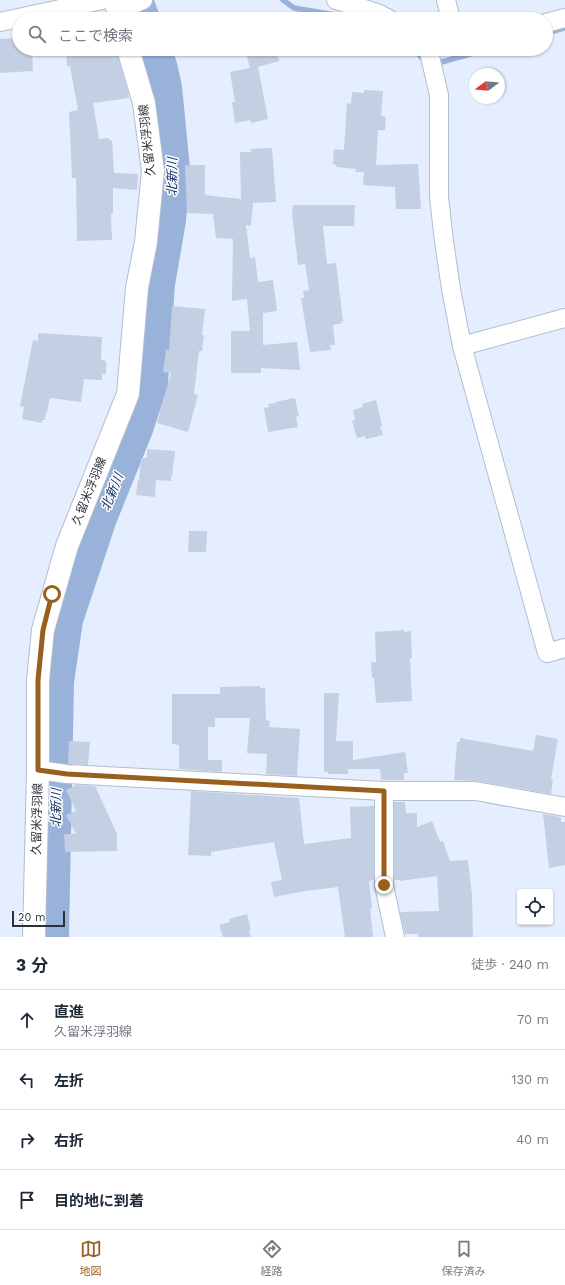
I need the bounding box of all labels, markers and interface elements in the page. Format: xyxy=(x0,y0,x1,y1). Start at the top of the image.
search box xyxy=(12,12,553,56)
icon: search xyxy=(26,23,48,45)
text: ここで検索 xyxy=(58,27,133,45)
north arrow xyxy=(469,68,505,104)
street label: 久留米浮羽線 xyxy=(136,103,158,177)
water label: 北新川 xyxy=(164,155,180,197)
street label: 久留米浮羽線 xyxy=(69,455,109,527)
water label: 北新川 xyxy=(98,469,127,513)
route start xyxy=(43,585,61,603)
street label: 久留米浮羽線 xyxy=(29,783,45,855)
water label: 北新川 xyxy=(48,786,64,828)
route end xyxy=(375,876,393,894)
map controls xyxy=(517,889,553,925)
button: locate xyxy=(517,889,553,925)
scale bar xyxy=(12,909,65,928)
text: 20 m xyxy=(18,911,46,924)
text: 3 分 xyxy=(16,955,48,975)
text: 徒歩 · 240 m xyxy=(471,957,549,972)
text: 直進 xyxy=(54,1003,84,1021)
icon: ahead xyxy=(16,1009,38,1031)
text: 70 m xyxy=(517,1012,549,1027)
text: 久留米浮羽線 xyxy=(54,1024,132,1039)
icon: left xyxy=(16,1069,38,1091)
text: 左折 xyxy=(54,1072,84,1090)
text: 130 m xyxy=(511,1072,549,1087)
icon: right xyxy=(16,1129,38,1151)
text: 右折 xyxy=(54,1132,84,1150)
text: 40 m xyxy=(516,1132,549,1147)
icon: arrive xyxy=(16,1189,38,1211)
text: 目的地に到着 xyxy=(54,1192,144,1210)
tab: 地図 xyxy=(80,1238,102,1278)
tab: 経路 xyxy=(261,1238,283,1278)
tab: 保存済み xyxy=(442,1238,486,1278)

